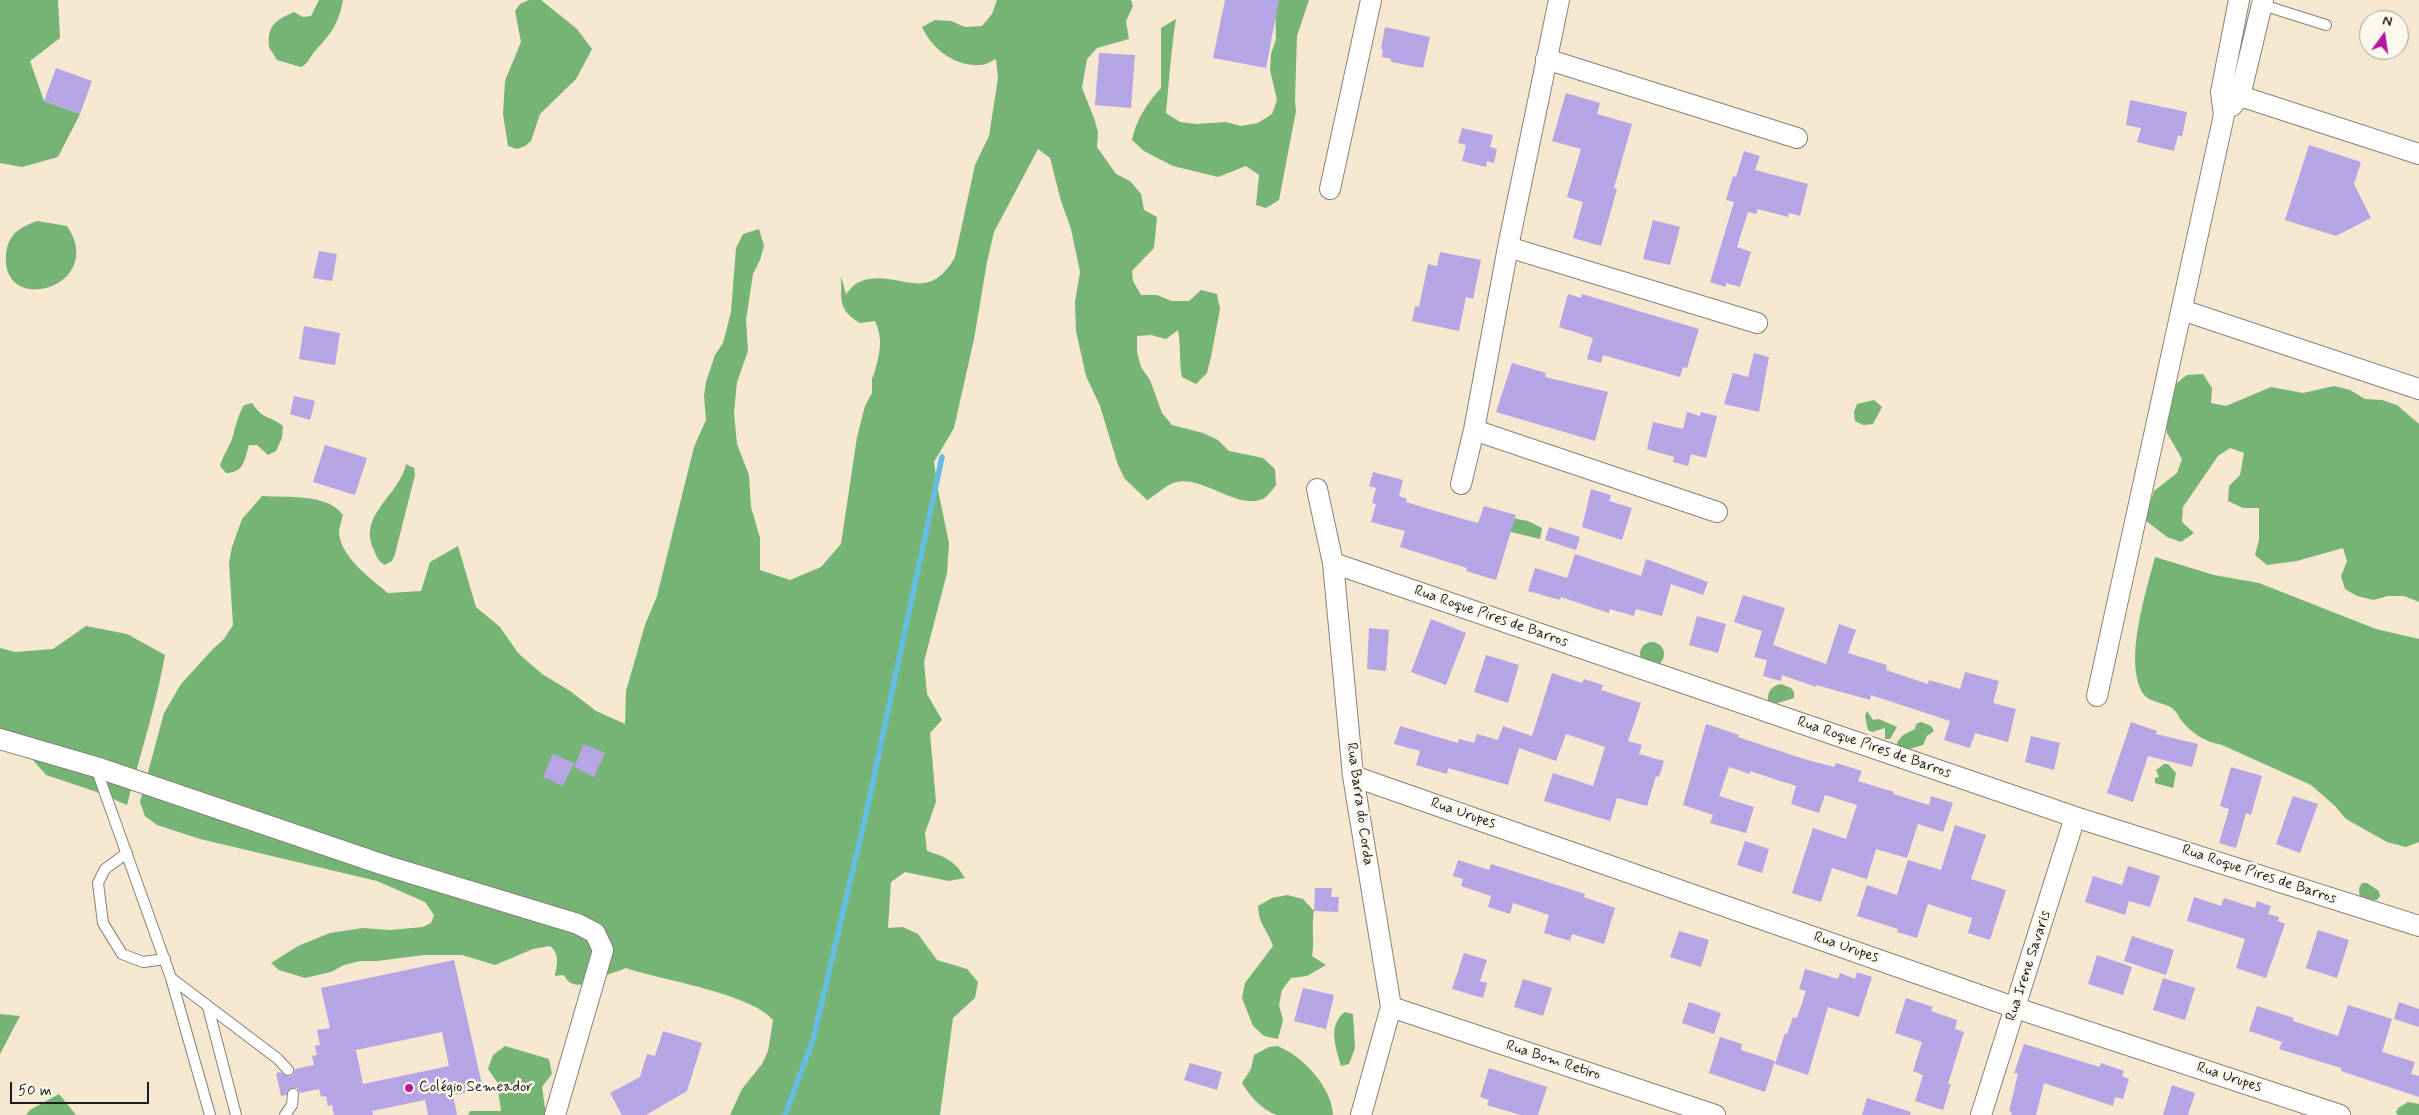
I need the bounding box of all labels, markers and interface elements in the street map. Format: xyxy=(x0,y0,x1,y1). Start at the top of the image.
north arrow xyxy=(2359,10,2409,60)
text: N xyxy=(2381,12,2394,31)
street label: Rua Roque Pires de Barros xyxy=(1412,582,1570,652)
street label: Rua Roque Pires de Barros xyxy=(1795,713,1953,783)
street label: Rua Barra do Corda xyxy=(1341,741,1377,867)
street label: Rua Urupes xyxy=(1428,795,1498,833)
street label: Rua Roque Pires de Barros xyxy=(2179,841,2339,909)
street label: Rua Irene Savaris xyxy=(2003,908,2055,1024)
street label: Rua Urupes xyxy=(1811,929,1881,967)
street label: Rua Bom Retiro xyxy=(1503,1037,1603,1085)
street label: Rua Urupes xyxy=(2194,1059,2264,1097)
scale bar xyxy=(12,1072,151,1104)
place label: Colégio Semeador xyxy=(419,1079,533,1097)
text: 50 m xyxy=(18,1081,52,1101)
marker: Colégio Semeador xyxy=(403,1082,415,1094)

